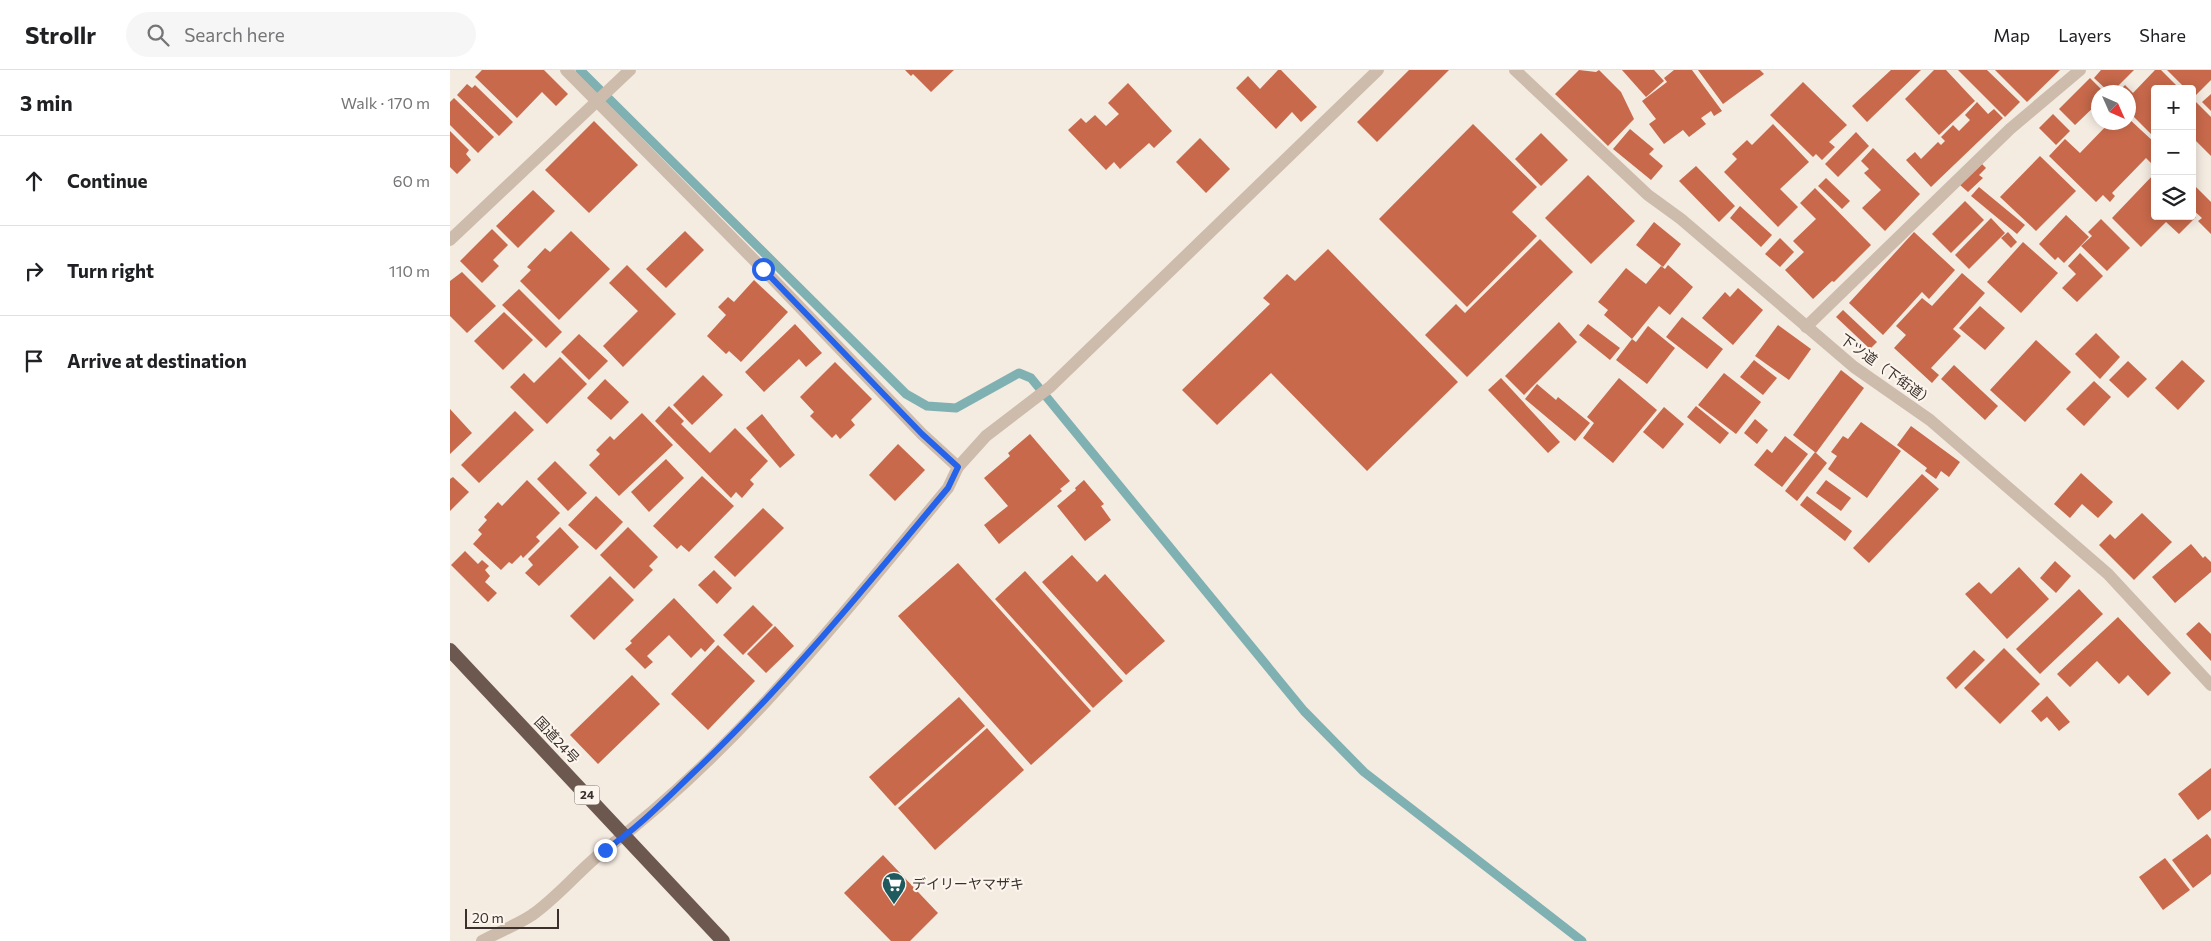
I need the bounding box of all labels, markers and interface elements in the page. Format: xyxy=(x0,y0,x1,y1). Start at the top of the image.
search box xyxy=(126,12,476,57)
text: Strollr xyxy=(25,20,96,49)
icon: search xyxy=(144,21,172,49)
text: Search here xyxy=(184,23,285,46)
text: Map xyxy=(1993,24,2030,46)
text: Layers xyxy=(2058,24,2111,46)
text: Share xyxy=(2139,24,2186,46)
north arrow xyxy=(2091,85,2136,130)
map controls xyxy=(2151,85,2196,220)
button: + xyxy=(2151,85,2196,130)
text: 3 min xyxy=(20,90,73,115)
text: Walk · 170 m xyxy=(341,93,430,112)
button: − xyxy=(2151,130,2196,175)
icon: ahead xyxy=(20,167,48,195)
text: Continue xyxy=(67,169,147,192)
text: 60 m xyxy=(393,171,430,190)
button: layers xyxy=(2151,175,2196,220)
icon: right xyxy=(20,257,48,285)
route start xyxy=(752,258,775,281)
text: Turn right xyxy=(67,259,154,282)
text: 110 m xyxy=(389,261,430,280)
street label: 下ツ道（下街道） xyxy=(1837,330,1938,409)
icon: arrive xyxy=(20,347,48,375)
text: Arrive at destination xyxy=(67,349,247,372)
street label: 国道24号 xyxy=(531,713,583,767)
road number: 24 xyxy=(574,786,600,804)
route end xyxy=(594,839,617,862)
supermarket icon: デイリーヤマザキ xyxy=(881,871,907,905)
place label: デイリーヤマザキ xyxy=(912,875,1024,892)
scale bar xyxy=(465,906,559,929)
text: 20 m xyxy=(472,909,504,926)

